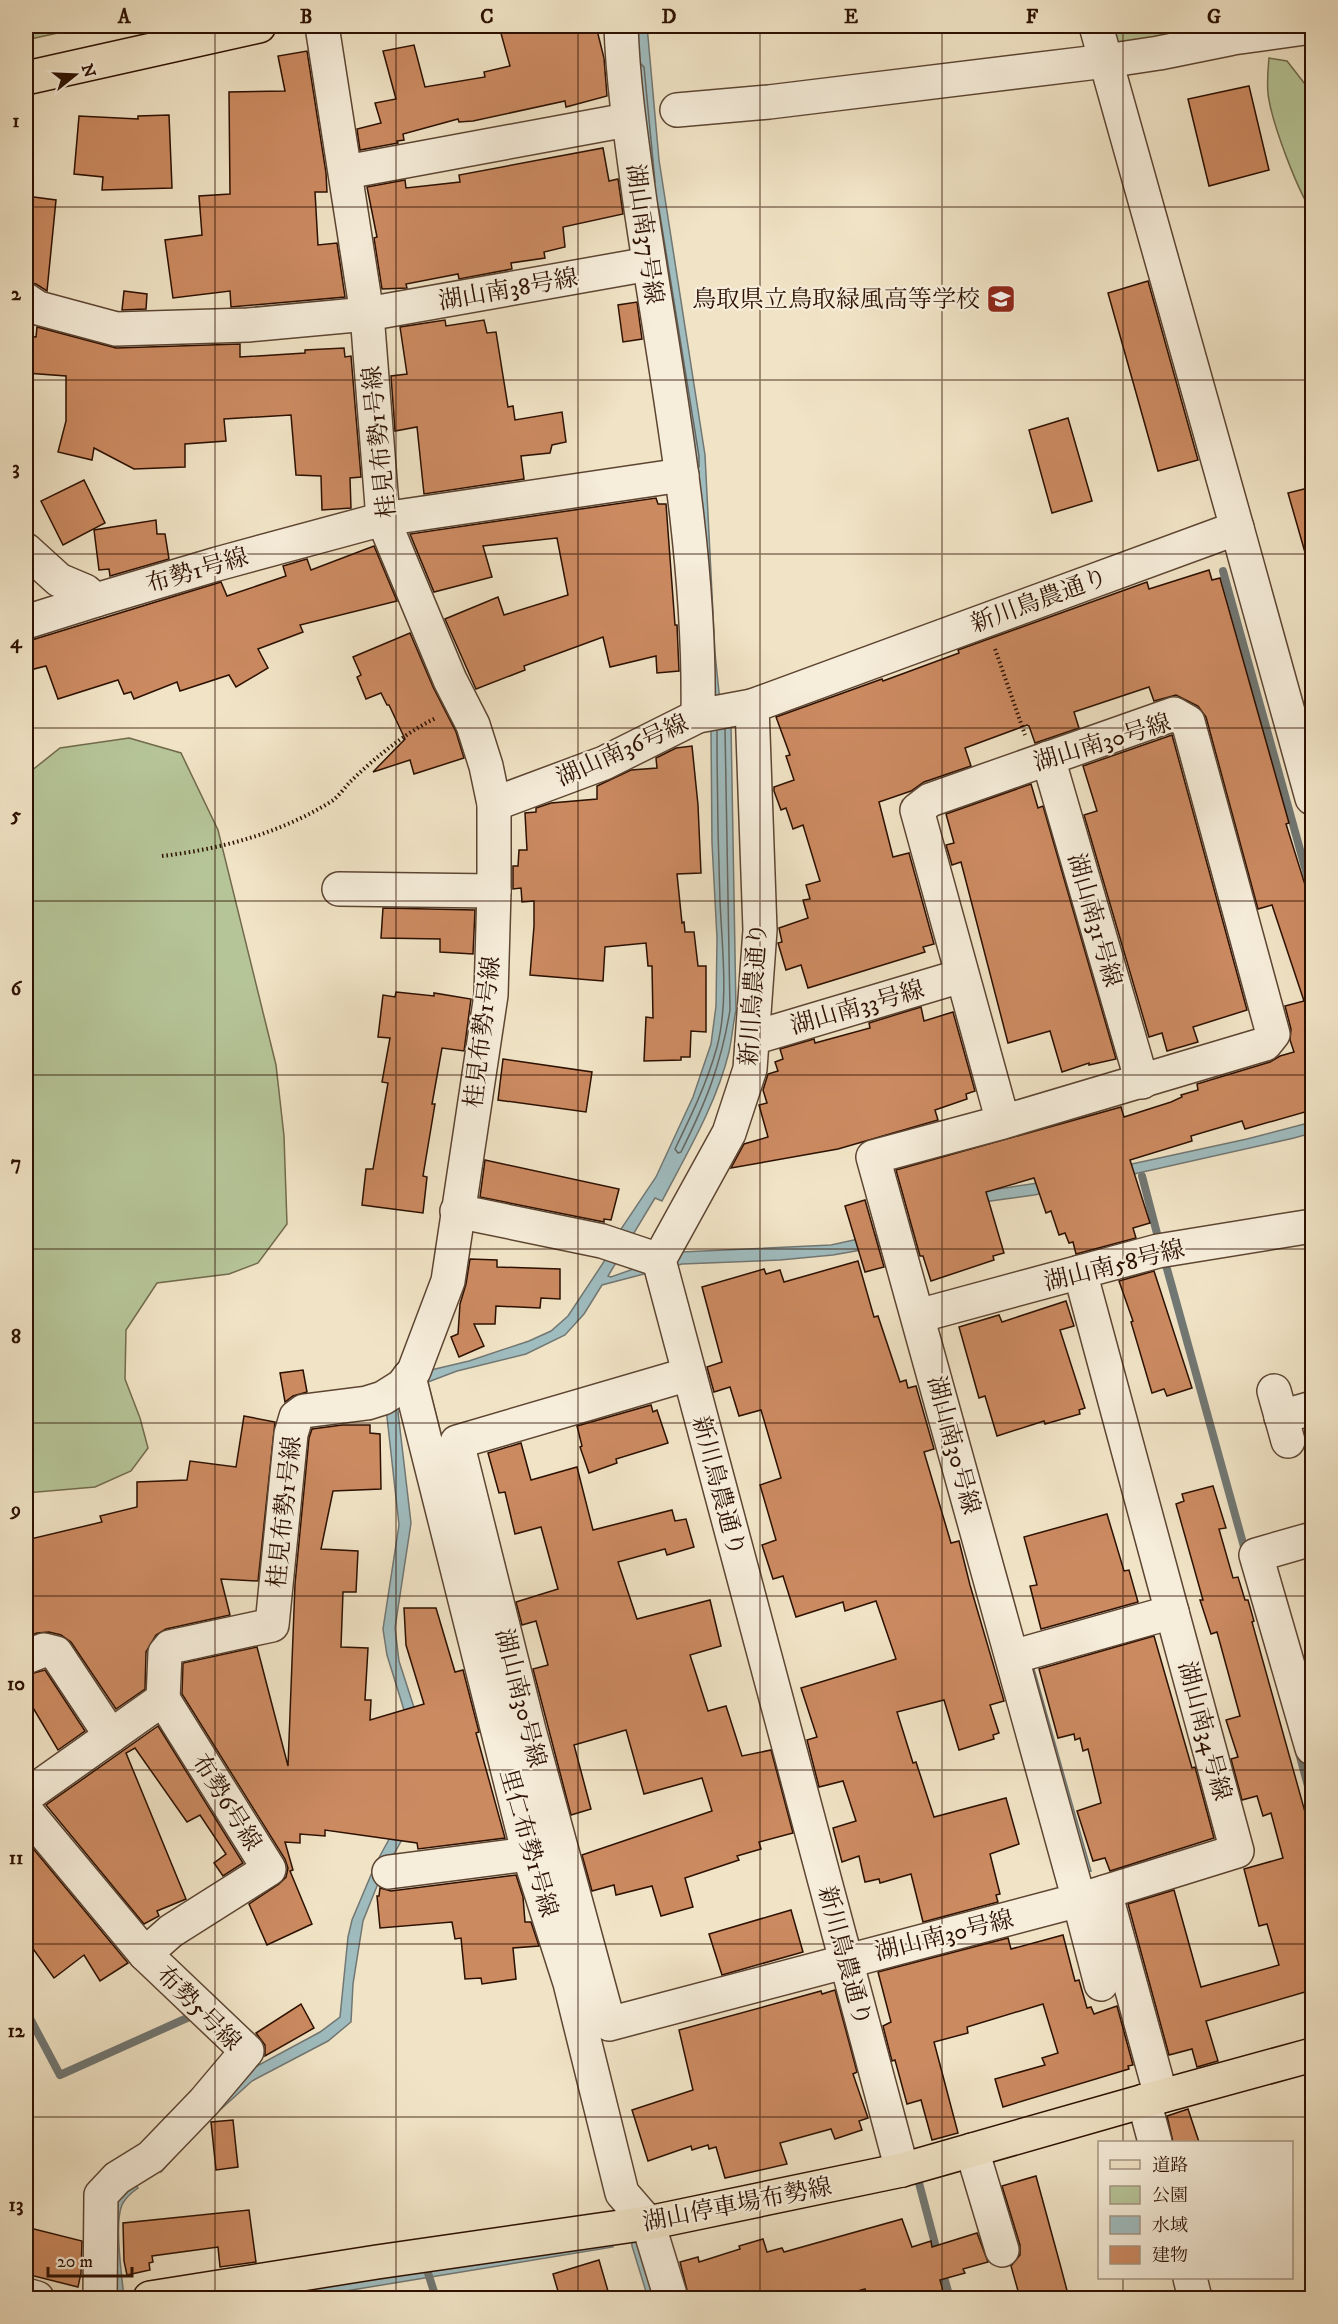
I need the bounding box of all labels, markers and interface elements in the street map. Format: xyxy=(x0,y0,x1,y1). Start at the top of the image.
text: A xyxy=(117,5,132,30)
text: B xyxy=(300,5,312,30)
text: C xyxy=(480,5,494,30)
text: D xyxy=(662,5,677,30)
text: E xyxy=(844,5,858,30)
text: F xyxy=(1026,5,1039,30)
text: G xyxy=(1207,5,1221,30)
north arrow xyxy=(45,45,105,105)
text: N xyxy=(77,61,100,80)
text: 1 xyxy=(12,109,20,134)
street label: 湖山南37号線 xyxy=(619,162,669,306)
street label: 湖山南38号線 xyxy=(436,263,580,317)
text: 2 xyxy=(11,282,22,307)
school or university icon: 鳥取県立鳥取緑風高等学校 xyxy=(985,283,1017,315)
place label: 鳥取県立鳥取緑風高等学校 xyxy=(692,285,980,315)
street label: 桂見布勢1号線 xyxy=(357,364,403,519)
text: 3 xyxy=(12,456,20,481)
street label: 布勢1号線 xyxy=(143,542,252,600)
street label: 新川鳥農通り xyxy=(967,562,1112,640)
text: 4 xyxy=(10,630,23,655)
street label: 湖山南36号線 xyxy=(552,708,693,793)
street label: 湖山南30号線 xyxy=(1030,708,1175,778)
text: 5 xyxy=(10,803,21,828)
street label: 湖山南31号線 xyxy=(1061,850,1127,991)
street label: 新川鳥農通り xyxy=(734,921,774,1067)
street label: 桂見布勢1号線 xyxy=(459,954,507,1110)
street label: 湖山南33号線 xyxy=(787,975,928,1041)
text: 6 xyxy=(11,977,23,1002)
text: 7 xyxy=(11,1151,21,1176)
street label: 湖山南58号線 xyxy=(1041,1234,1188,1298)
text: 8 xyxy=(11,1325,21,1350)
street label: 湖山南30号線 xyxy=(920,1373,986,1518)
street label: 新川鳥農通り xyxy=(685,1413,751,1560)
street label: 桂見布勢1号線 xyxy=(262,1435,308,1590)
text: 9 xyxy=(9,1498,21,1523)
street label: 湖山南30号線 xyxy=(488,1626,552,1771)
street label: 湖山南34号線 xyxy=(1171,1658,1237,1804)
text: 10 xyxy=(7,1672,25,1697)
street label: 布勢6号線 xyxy=(185,1749,268,1856)
street label: 里仁布勢1号線 xyxy=(493,1766,564,1921)
text: 11 xyxy=(9,1846,23,1871)
street label: 新川鳥農通り xyxy=(811,1883,877,2030)
street label: 湖山南30号線 xyxy=(872,1904,1017,1968)
street label: 布勢5号線 xyxy=(150,1960,247,2057)
text: 12 xyxy=(7,2019,26,2044)
legend xyxy=(1098,2141,1293,2279)
text: 道路 xyxy=(1152,2155,1188,2177)
street label: 湖山停車場布勢線 xyxy=(640,2172,834,2238)
text: 公園 xyxy=(1152,2185,1188,2207)
text: 13 xyxy=(9,2193,23,2218)
text: 水域 xyxy=(1152,2215,1188,2237)
scale bar xyxy=(48,2240,132,2278)
text: 建物 xyxy=(1152,2245,1188,2267)
text: 20 m xyxy=(57,2251,93,2273)

